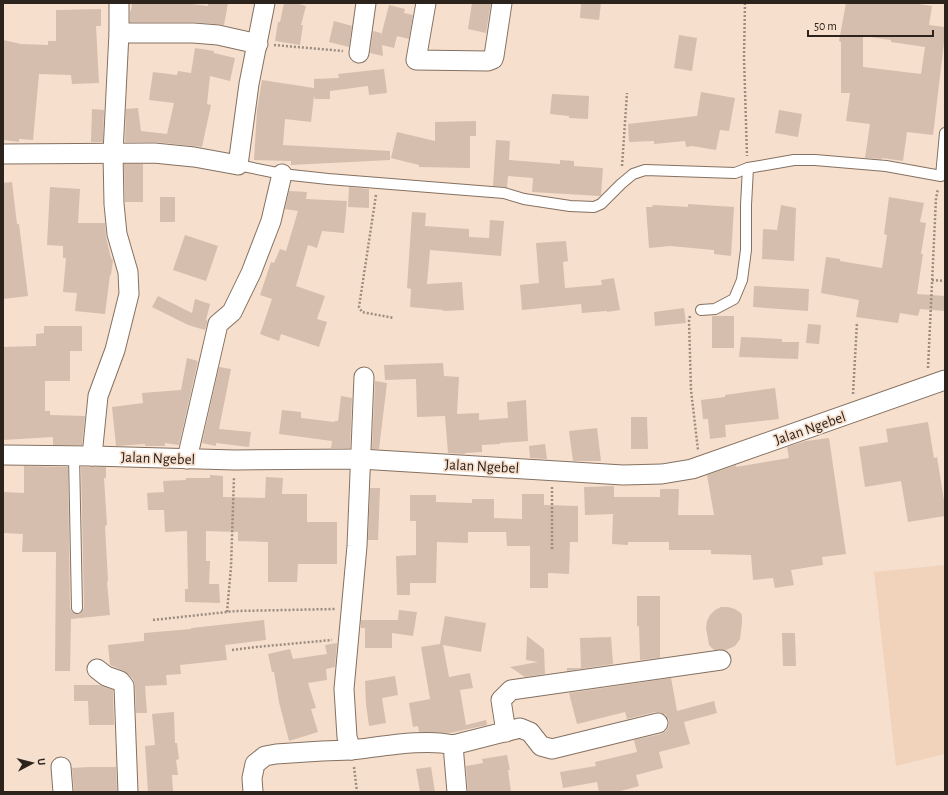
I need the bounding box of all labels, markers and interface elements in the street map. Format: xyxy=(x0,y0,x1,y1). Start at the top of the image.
scale bar xyxy=(808,12,933,38)
text: 50 m xyxy=(814,20,837,32)
street label: Jalan Ngebel xyxy=(773,409,848,448)
street label: Jalan Ngebel xyxy=(121,450,195,467)
street label: Jalan Ngebel xyxy=(444,457,520,476)
north arrow xyxy=(12,743,52,783)
text: U xyxy=(36,758,47,766)

